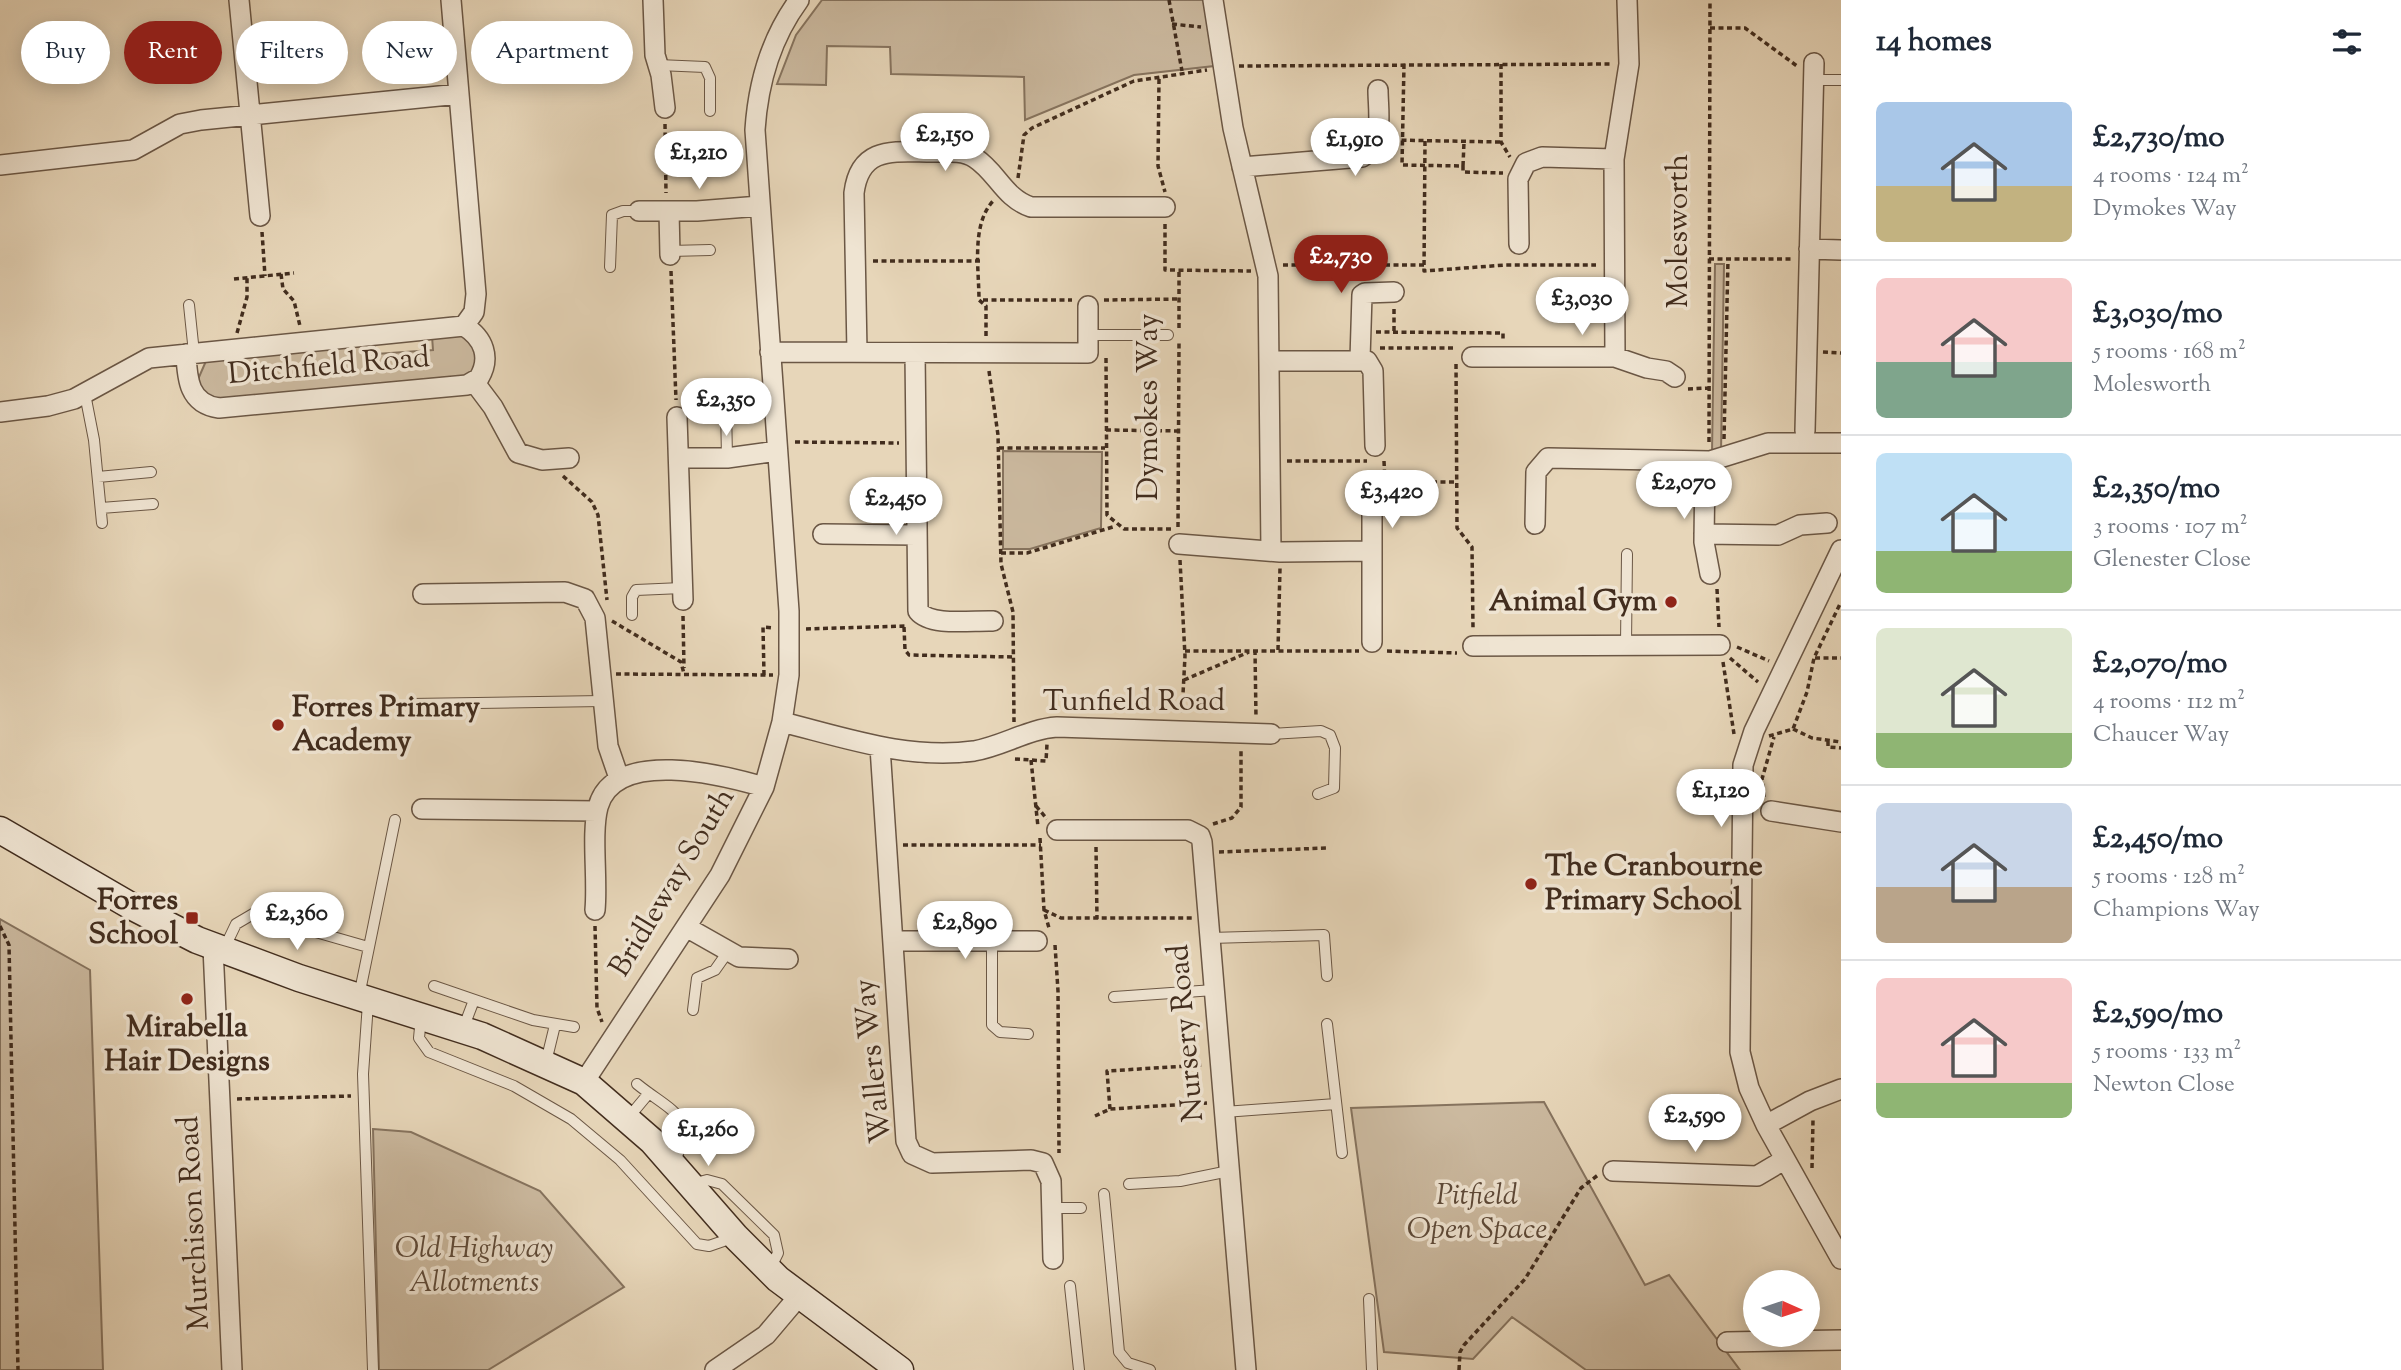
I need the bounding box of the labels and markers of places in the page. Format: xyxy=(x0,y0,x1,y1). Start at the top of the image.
pin: £2,150 xyxy=(888,114,1002,173)
pin: £1,910 xyxy=(1298,118,1412,178)
pin: £1,210 xyxy=(642,132,756,191)
pin: £2,730 xyxy=(1284,236,1398,295)
pin: £3,030 xyxy=(1525,278,1639,337)
pin: £2,350 xyxy=(669,378,783,438)
pin: £2,070 xyxy=(1627,462,1741,521)
pin: £3,420 xyxy=(1335,470,1449,530)
pin: £2,450 xyxy=(839,477,953,537)
place label: Animal Gym xyxy=(1489,581,1657,624)
marker: Animal Gym xyxy=(1663,594,1679,610)
place label: Forres Primary Academy xyxy=(292,687,480,764)
marker: Forres Primary Academy xyxy=(270,717,286,733)
pin: £1,120 xyxy=(1664,770,1778,829)
place label: The Cranbourne Primary School xyxy=(1545,846,1763,923)
marker: The Cranbourne Primary School xyxy=(1523,876,1539,892)
place label: Forres School xyxy=(88,880,179,957)
pin: £2,360 xyxy=(240,892,354,952)
pin: £2,890 xyxy=(908,902,1022,961)
marker: Forres School xyxy=(184,910,200,926)
marker: Mirabella Hair Designs xyxy=(179,991,195,1007)
place label: Mirabella Hair Designs xyxy=(104,1007,270,1084)
pin: £2,590 xyxy=(1638,1094,1752,1154)
pin: £1,260 xyxy=(651,1108,765,1168)

